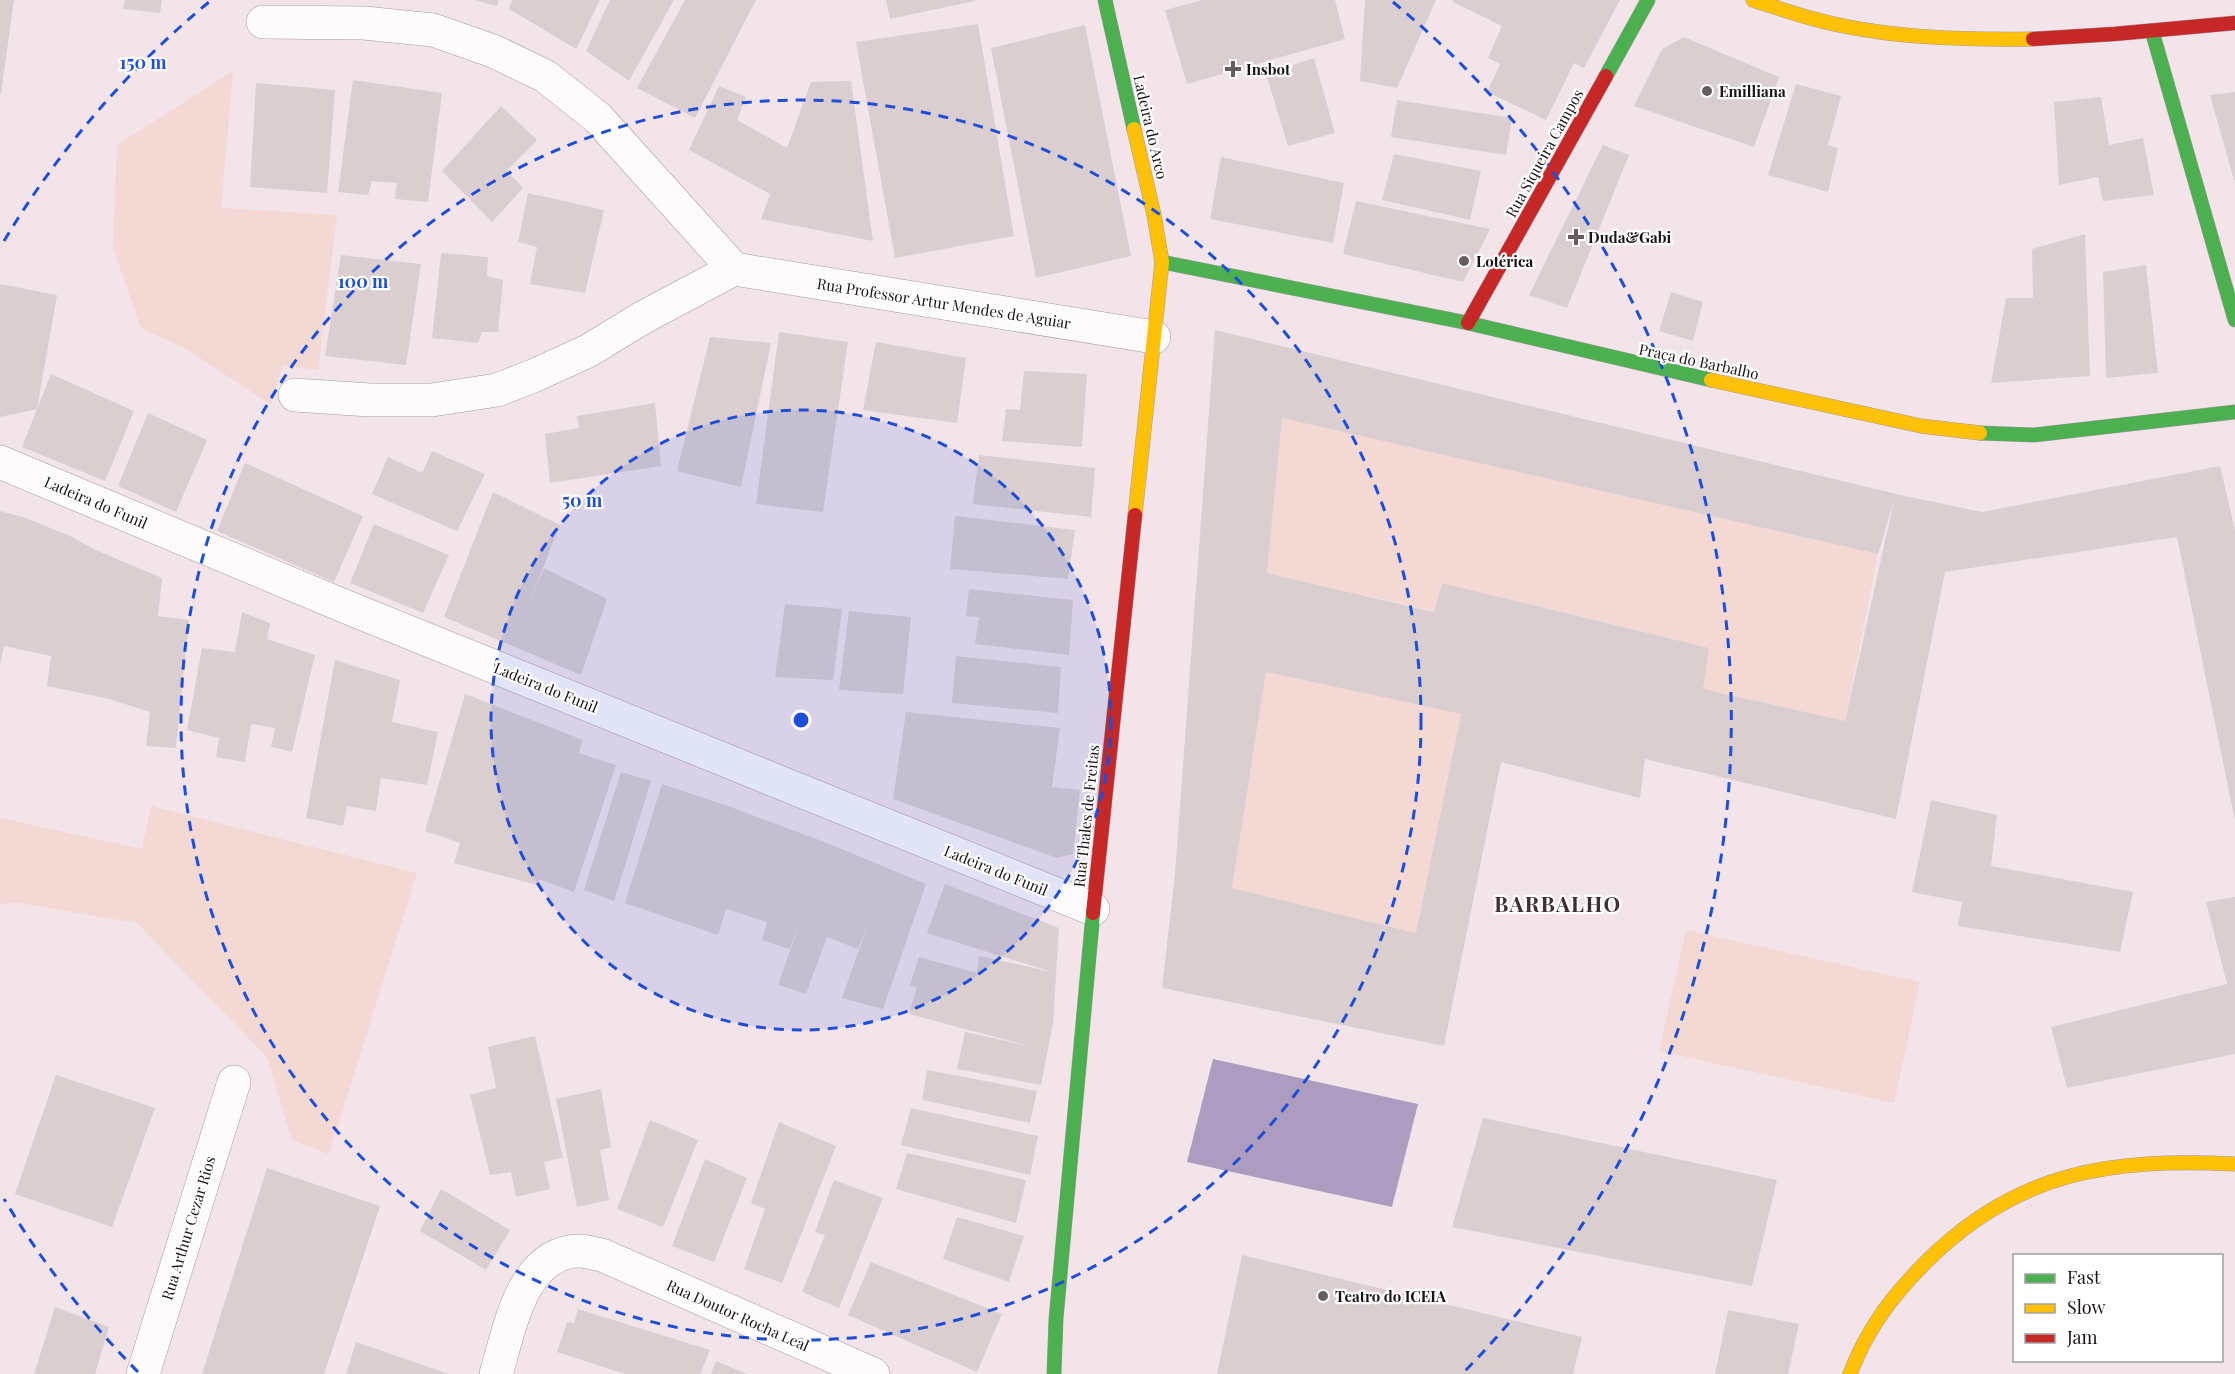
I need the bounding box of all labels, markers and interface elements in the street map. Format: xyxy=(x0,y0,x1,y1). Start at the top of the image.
text: 150 m xyxy=(119,50,167,74)
place label: Insbot xyxy=(1246,59,1291,79)
marker: Insbot xyxy=(1224,60,1242,78)
street label: Ladeira do Arco xyxy=(1129,73,1173,181)
place label: Emilliana xyxy=(1719,81,1786,101)
marker: Emilliana xyxy=(1700,84,1714,98)
street label: Rua Siqueira Campos xyxy=(1500,85,1588,221)
place label: Duda&Gabi xyxy=(1588,227,1671,247)
marker: Duda&Gabi xyxy=(1569,230,1583,244)
place label: Lotérica xyxy=(1476,251,1534,271)
marker: Lotérica xyxy=(1457,254,1471,268)
text: 100 m xyxy=(338,269,389,293)
street label: Rua Professor Artur Mendes de Aguiar xyxy=(816,273,1073,333)
street label: Praça do Barbalho xyxy=(1637,339,1761,383)
street label: Ladeira do Funil xyxy=(41,471,151,533)
text: 50 m xyxy=(562,488,603,512)
street label: Ladeira do Funil xyxy=(491,657,601,717)
centre of rings xyxy=(791,710,811,730)
street label: Rua Thales de Freitas xyxy=(1069,744,1103,888)
street label: Ladeira do Funil xyxy=(941,840,1051,900)
district label: BARBALHO xyxy=(1494,889,1622,917)
street label: Rua Arthur Cezar Rios xyxy=(157,1154,219,1302)
legend xyxy=(2013,1254,2223,1362)
text: Fast xyxy=(2067,1265,2101,1289)
street label: Rua Doutor Rocha Leal xyxy=(664,1275,812,1355)
place label: Teatro do ICEIA xyxy=(1335,1286,1447,1306)
marker: Teatro do ICEIA xyxy=(1316,1289,1330,1303)
text: Slow xyxy=(2067,1295,2105,1319)
text: Jam xyxy=(2066,1325,2097,1349)

